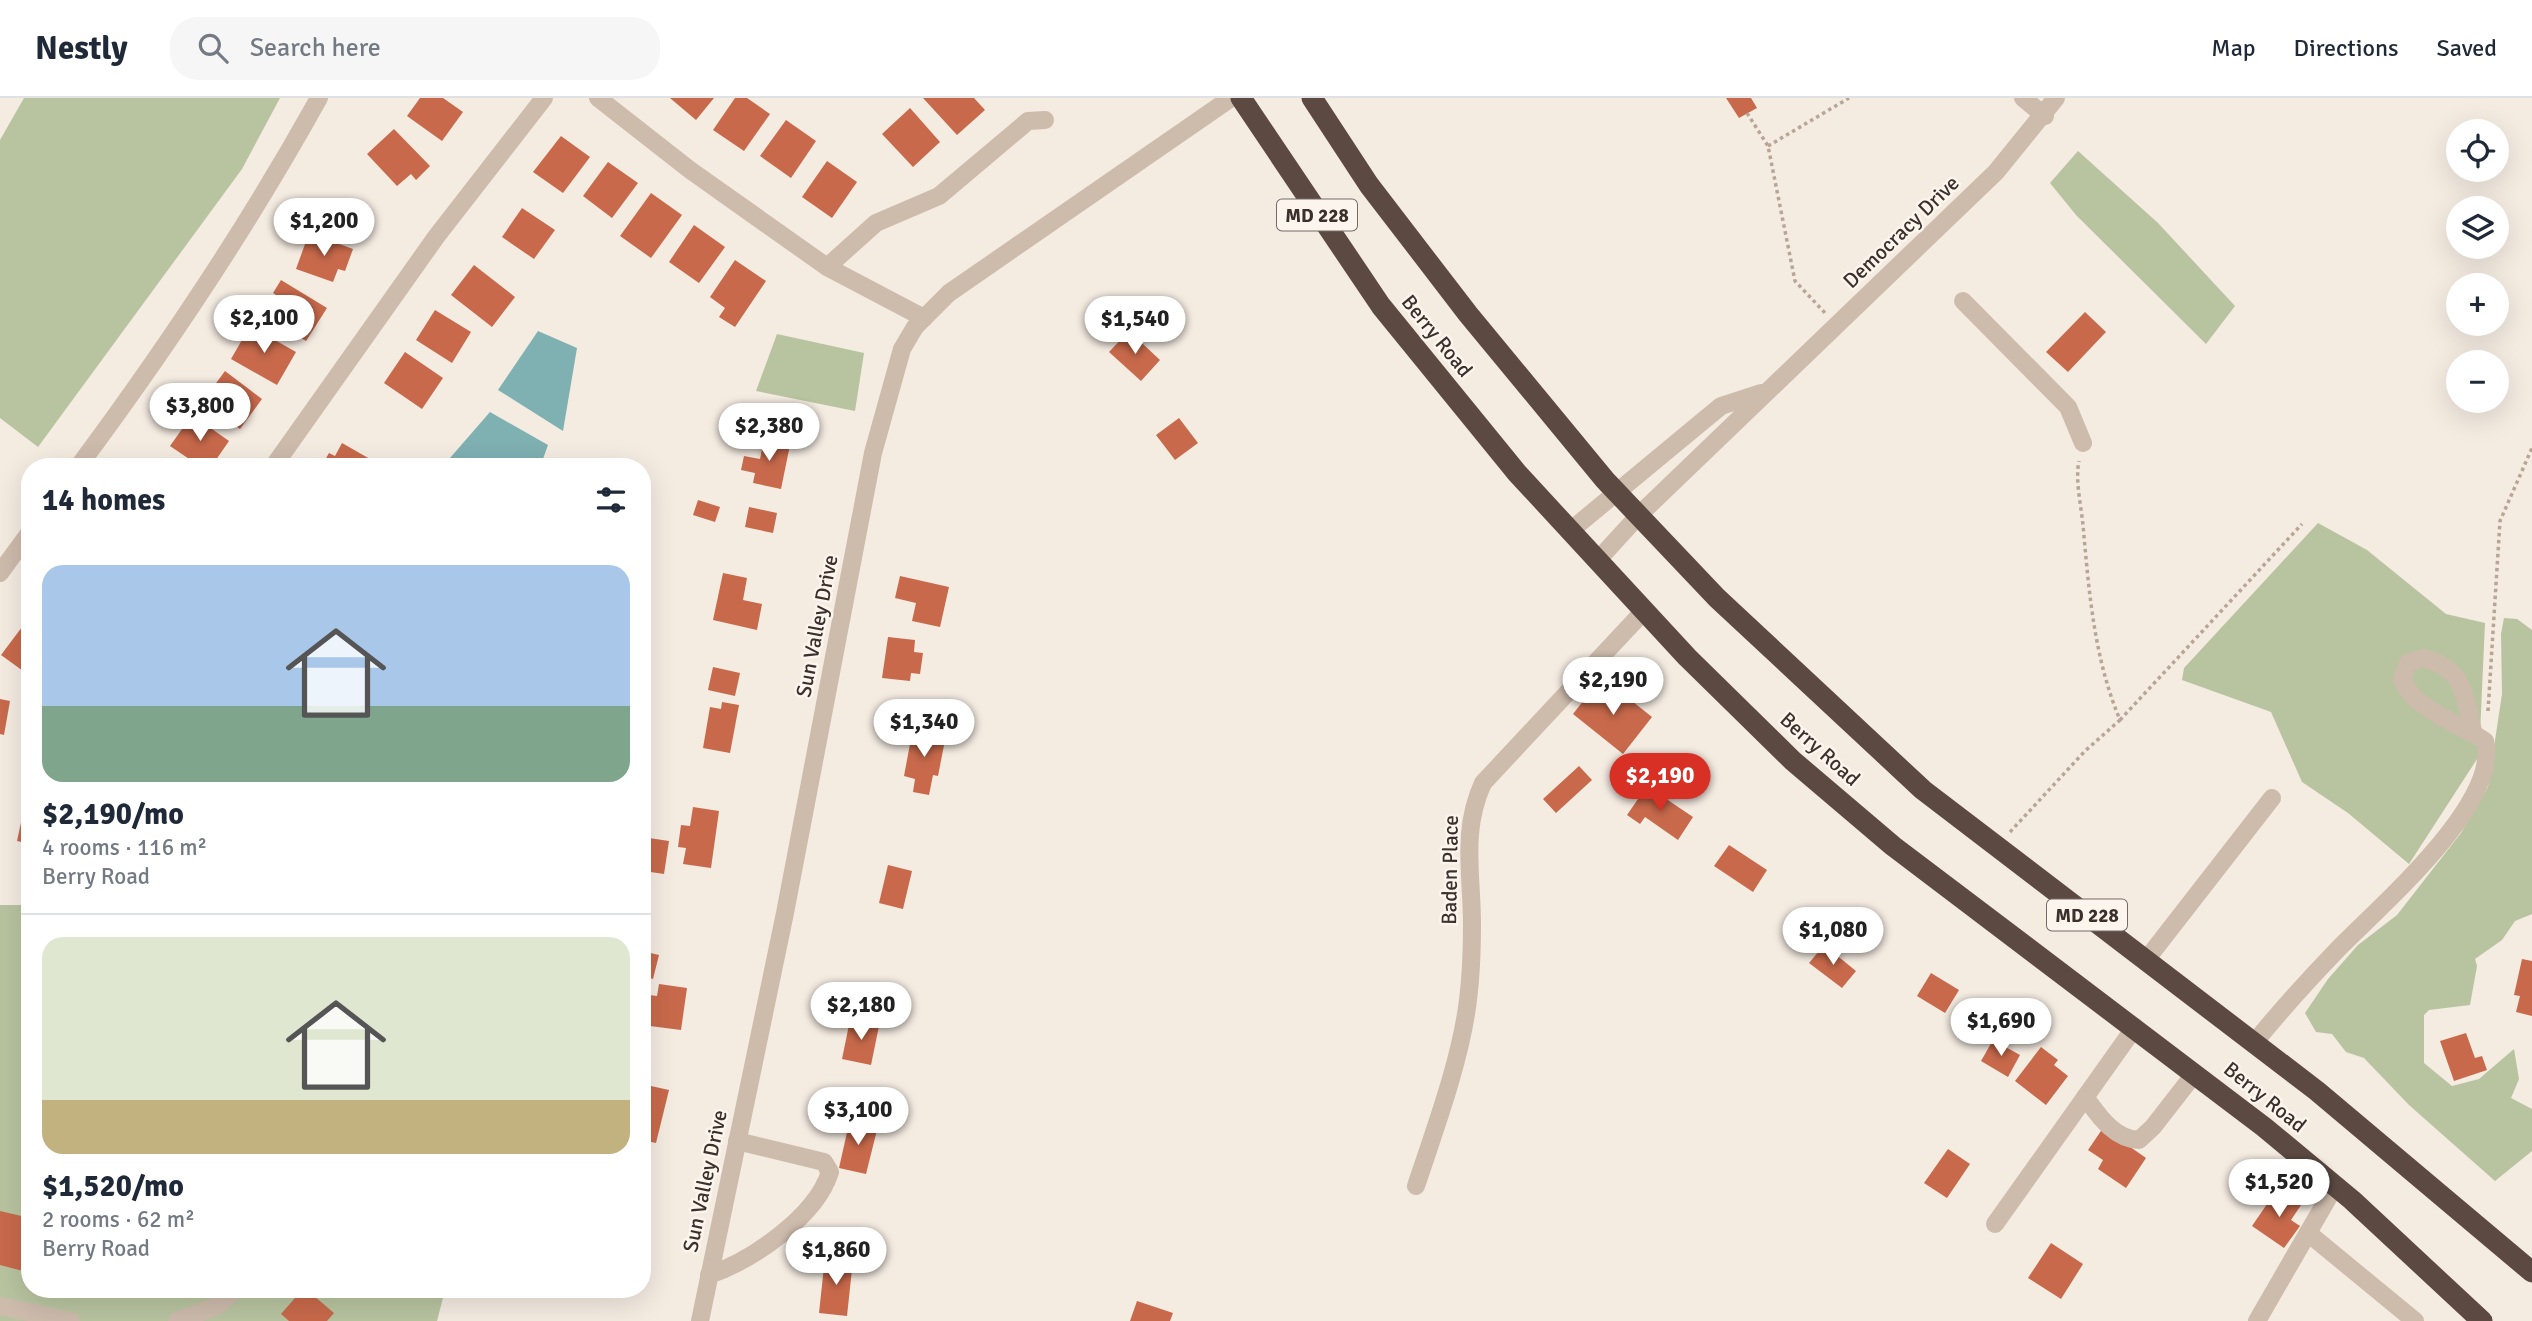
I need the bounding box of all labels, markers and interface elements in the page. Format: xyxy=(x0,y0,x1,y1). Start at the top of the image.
search box xyxy=(170,17,660,80)
text: Nestly xyxy=(35,28,128,69)
icon: search xyxy=(194,29,232,67)
text: Search here xyxy=(250,32,381,64)
text: Map xyxy=(2211,33,2256,63)
text: Directions xyxy=(2294,33,2399,63)
text: Saved xyxy=(2437,33,2497,63)
map controls xyxy=(2446,119,2509,413)
button: locate xyxy=(2446,119,2509,182)
street label: Democracy Drive xyxy=(1838,170,1964,294)
button: layers xyxy=(2446,196,2509,259)
pin: $1,200 xyxy=(267,198,381,258)
road number: MD 228 xyxy=(1277,200,1357,230)
text: $1,200 xyxy=(290,206,358,235)
button: + xyxy=(2446,273,2509,336)
street label: Berry Road xyxy=(1396,290,1478,382)
pin: $2,100 xyxy=(207,296,321,355)
pin: $1,540 xyxy=(1078,296,1192,356)
text: $2,100 xyxy=(230,303,298,332)
text: $1,540 xyxy=(1101,304,1169,333)
button: − xyxy=(2446,350,2509,413)
pin: $3,800 xyxy=(143,384,257,443)
text: $3,800 xyxy=(166,391,234,420)
pin: $2,380 xyxy=(712,404,826,463)
text: $2,380 xyxy=(735,411,803,440)
icon: filters xyxy=(592,481,630,519)
text: 14 homes xyxy=(42,482,165,519)
street label: Sun Valley Drive xyxy=(790,553,844,699)
icon: home xyxy=(273,610,399,736)
pin: $2,190 xyxy=(1556,658,1670,717)
text: $2,190 xyxy=(1579,665,1647,694)
pin: $1,340 xyxy=(867,700,981,759)
street label: Berry Road xyxy=(1775,706,1865,792)
text: $1,340 xyxy=(890,707,958,736)
pin: $2,190 xyxy=(1603,754,1717,813)
text: $2,190 xyxy=(1626,761,1694,790)
text: $2,190/mo xyxy=(42,796,184,833)
street label: Baden Place xyxy=(1436,815,1464,925)
text: 4 rooms · 116 m² xyxy=(42,833,207,862)
text: Berry Road xyxy=(42,862,150,891)
road number: MD 228 xyxy=(2047,900,2127,930)
pin: $1,080 xyxy=(1776,908,1890,967)
text: $1,080 xyxy=(1799,915,1867,944)
icon: home xyxy=(273,982,399,1108)
pin: $2,180 xyxy=(804,982,918,1042)
text: $2,180 xyxy=(827,990,895,1019)
pin: $1,690 xyxy=(1944,998,2058,1058)
text: $1,690 xyxy=(1967,1006,2035,1035)
street label: Berry Road xyxy=(2219,1056,2311,1138)
pin: $3,100 xyxy=(801,1088,915,1147)
text: $3,100 xyxy=(824,1095,892,1124)
street label: Sun Valley Drive xyxy=(677,1108,733,1254)
pin: $1,520 xyxy=(2222,1160,2336,1219)
text: $1,520 xyxy=(2245,1167,2313,1196)
text: $1,520/mo xyxy=(42,1168,184,1205)
text: 2 rooms · 62 m² xyxy=(42,1205,195,1234)
pin: $1,860 xyxy=(779,1228,893,1287)
text: Berry Road xyxy=(42,1234,150,1263)
text: $1,860 xyxy=(802,1235,870,1264)

